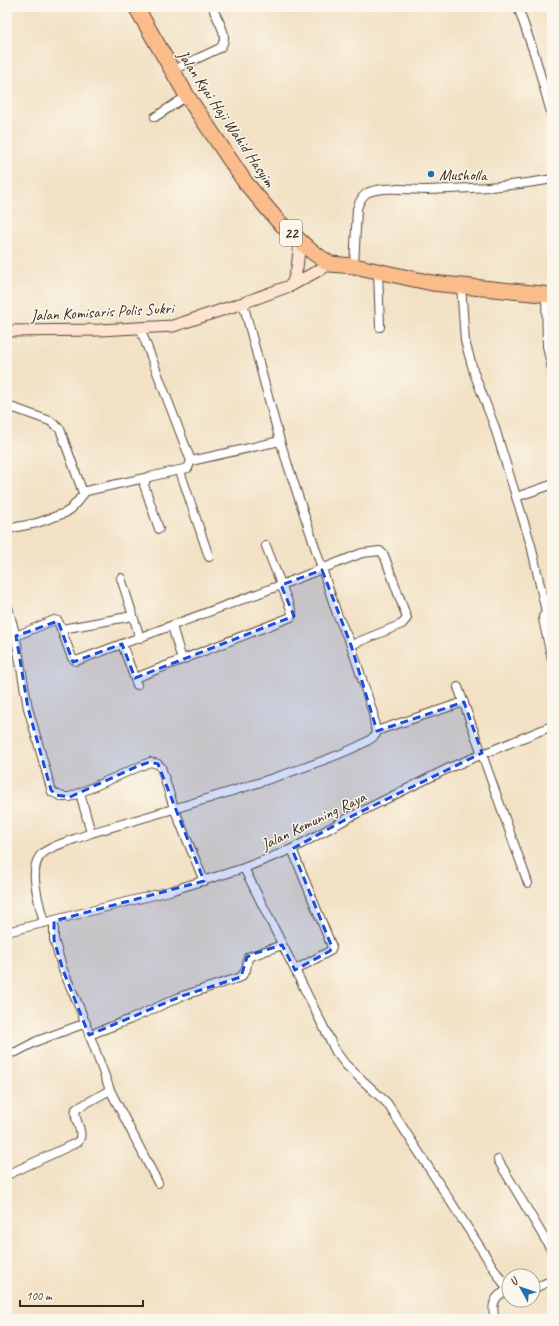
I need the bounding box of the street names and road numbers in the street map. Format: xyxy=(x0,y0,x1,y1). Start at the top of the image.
street label: Jalan Kyai Haji Wahid Hasyim xyxy=(172,45,280,192)
road number: 22 xyxy=(280,220,302,246)
street label: Jalan Komisaris Polis Sukri xyxy=(29,298,176,326)
street label: Jalan Kemuning Raya xyxy=(257,787,370,855)

